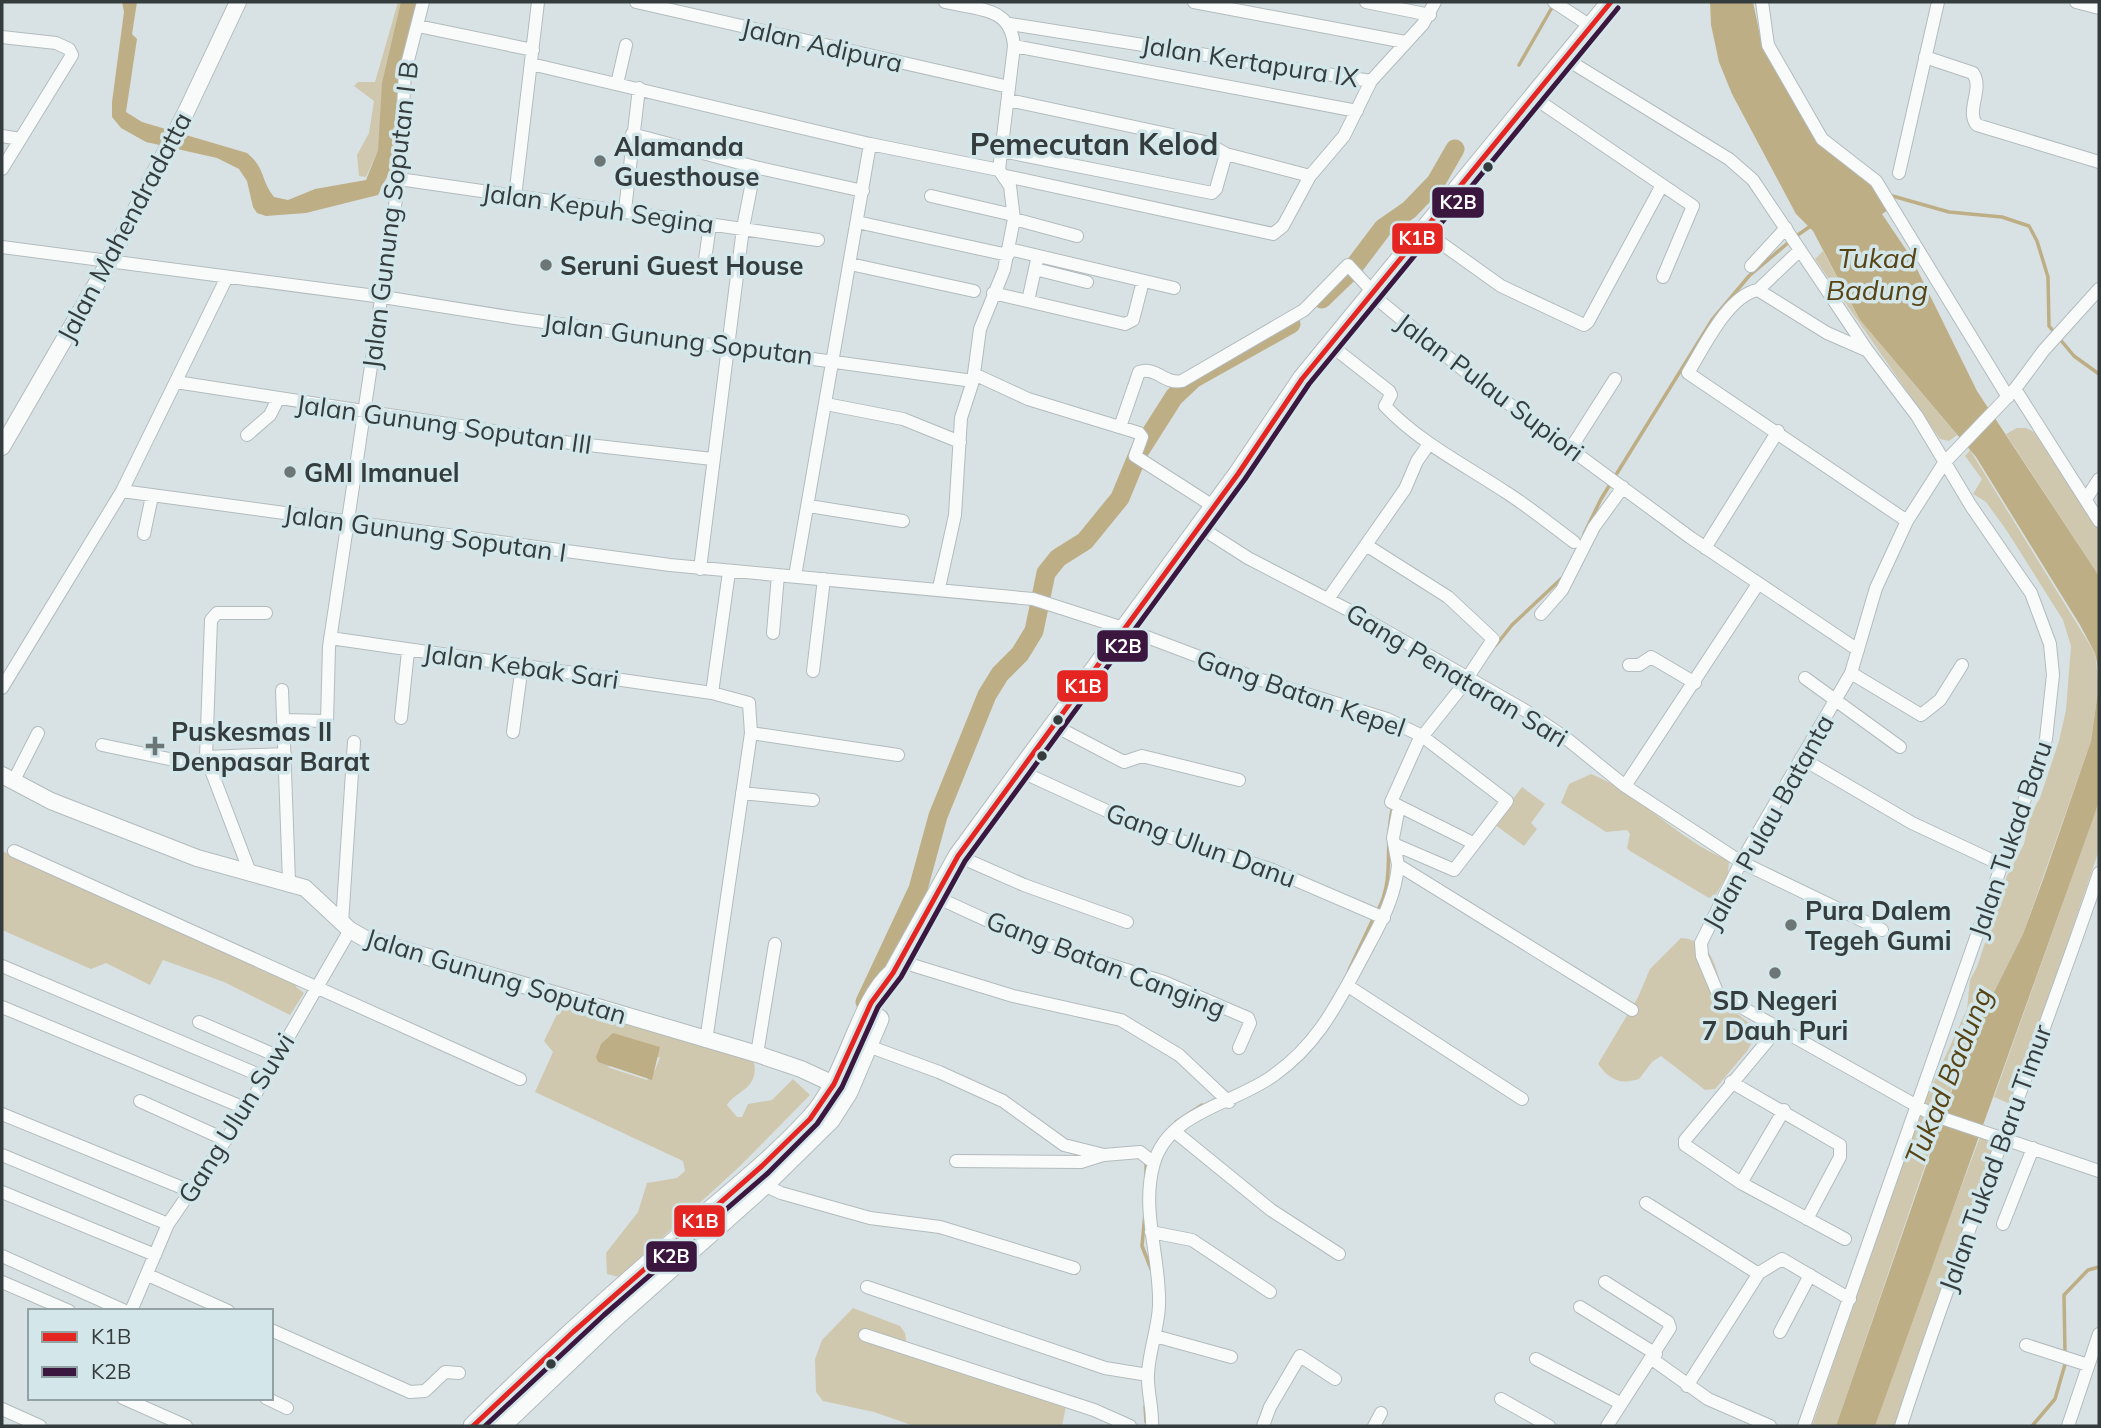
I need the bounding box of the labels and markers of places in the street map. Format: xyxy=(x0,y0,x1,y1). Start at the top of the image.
place label: Alamanda Guesthouse xyxy=(614,130,760,193)
marker: Alamanda Guesthouse xyxy=(592,153,608,169)
unlabelled marker xyxy=(1481,160,1495,174)
place label: Seruni Guest House xyxy=(560,249,803,282)
marker: Seruni Guest House xyxy=(538,257,554,273)
place label: GMI Imanuel xyxy=(304,456,459,489)
marker: GMI Imanuel xyxy=(282,464,298,480)
unlabelled marker xyxy=(1051,713,1065,727)
place label: Puskesmas II Denpasar Barat xyxy=(171,715,370,778)
marker: Puskesmas II Denpasar Barat xyxy=(145,736,165,756)
unlabelled marker xyxy=(1035,749,1049,763)
place label: Pura Dalem Tegeh Gumi xyxy=(1805,894,1951,957)
marker: Pura Dalem Tegeh Gumi xyxy=(1783,917,1799,933)
marker: SD Negeri 7 Dauh Puri xyxy=(1767,965,1783,981)
place label: SD Negeri 7 Dauh Puri xyxy=(1702,984,1848,1047)
unlabelled marker xyxy=(544,1357,558,1371)

